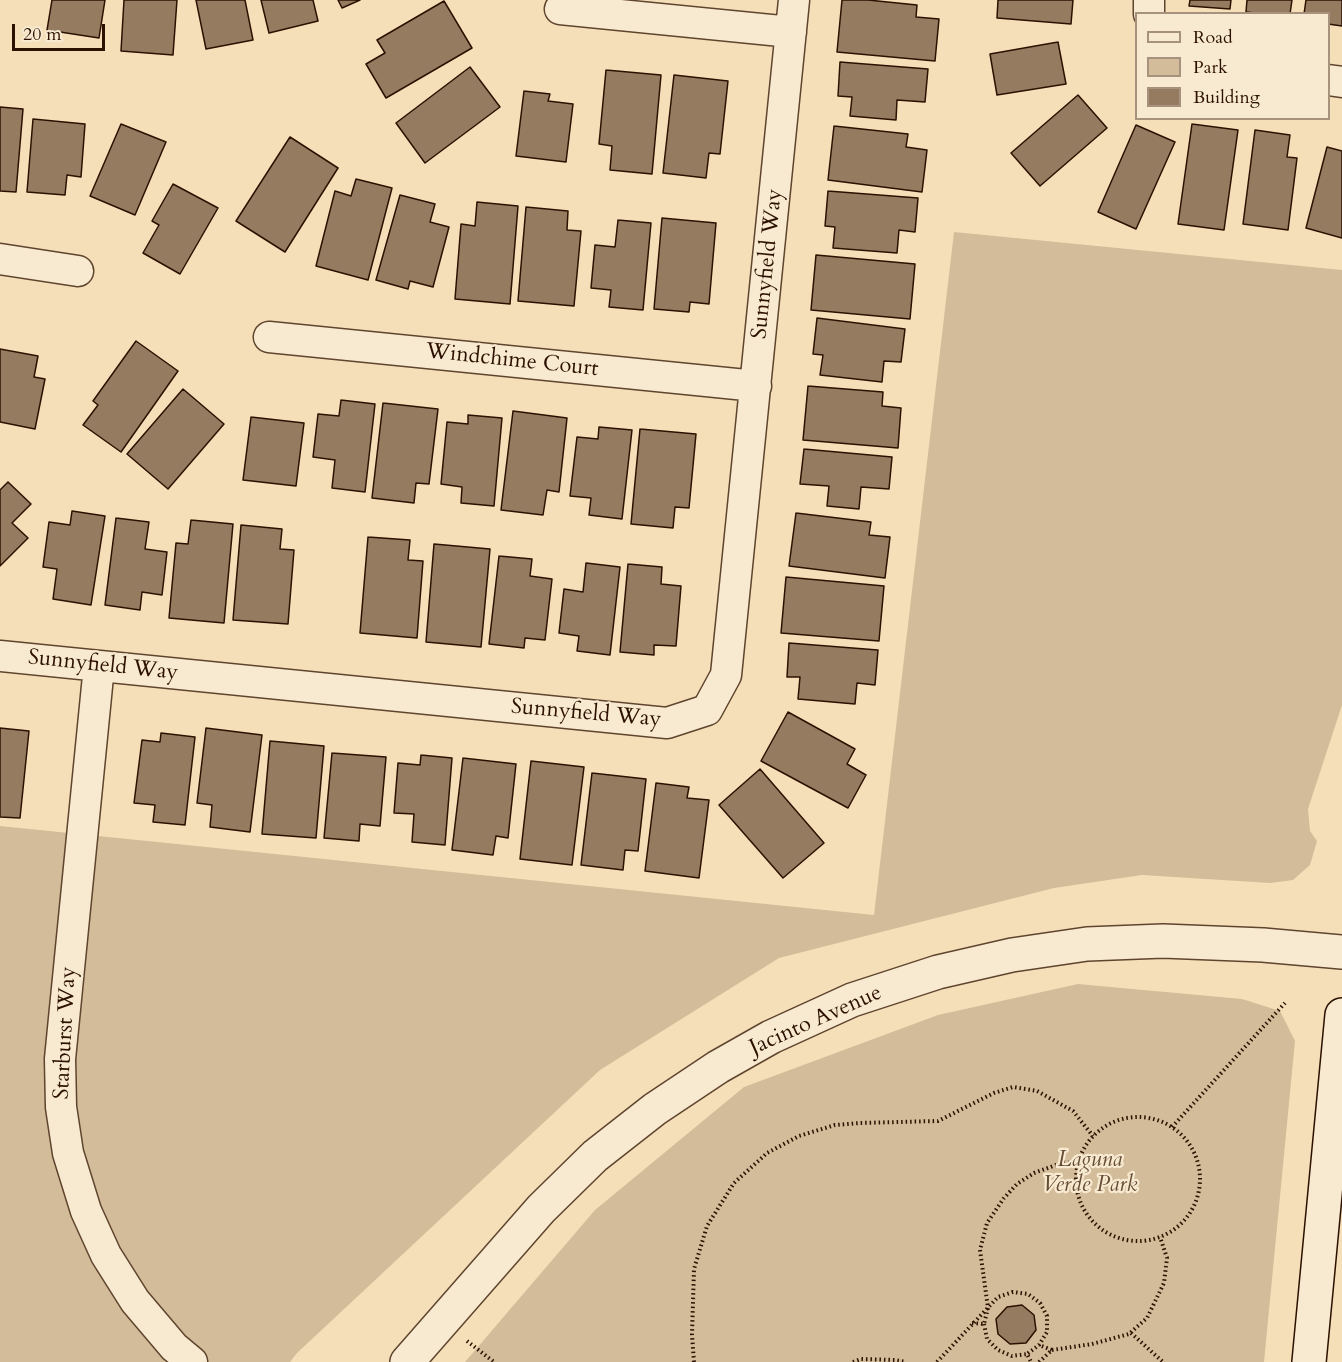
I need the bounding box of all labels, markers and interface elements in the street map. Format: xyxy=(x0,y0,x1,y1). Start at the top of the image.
scale bar xyxy=(15,12,108,50)
legend xyxy=(1135,12,1330,120)
text: 20 m xyxy=(23,22,62,47)
text: Road xyxy=(1193,25,1233,50)
text: Park xyxy=(1193,55,1228,80)
text: Building xyxy=(1193,85,1260,110)
street label: Sunnyfield Way xyxy=(747,188,789,340)
street label: Windchime Court xyxy=(424,339,600,383)
street label: Sunnyfield Way xyxy=(27,645,179,687)
street label: Sunnyfield Way xyxy=(510,694,662,734)
street label: Starburst Way xyxy=(49,966,83,1100)
street label: Jacinto Avenue xyxy=(746,980,886,1062)
park label: Laguna Verde Park xyxy=(1043,1148,1137,1200)

